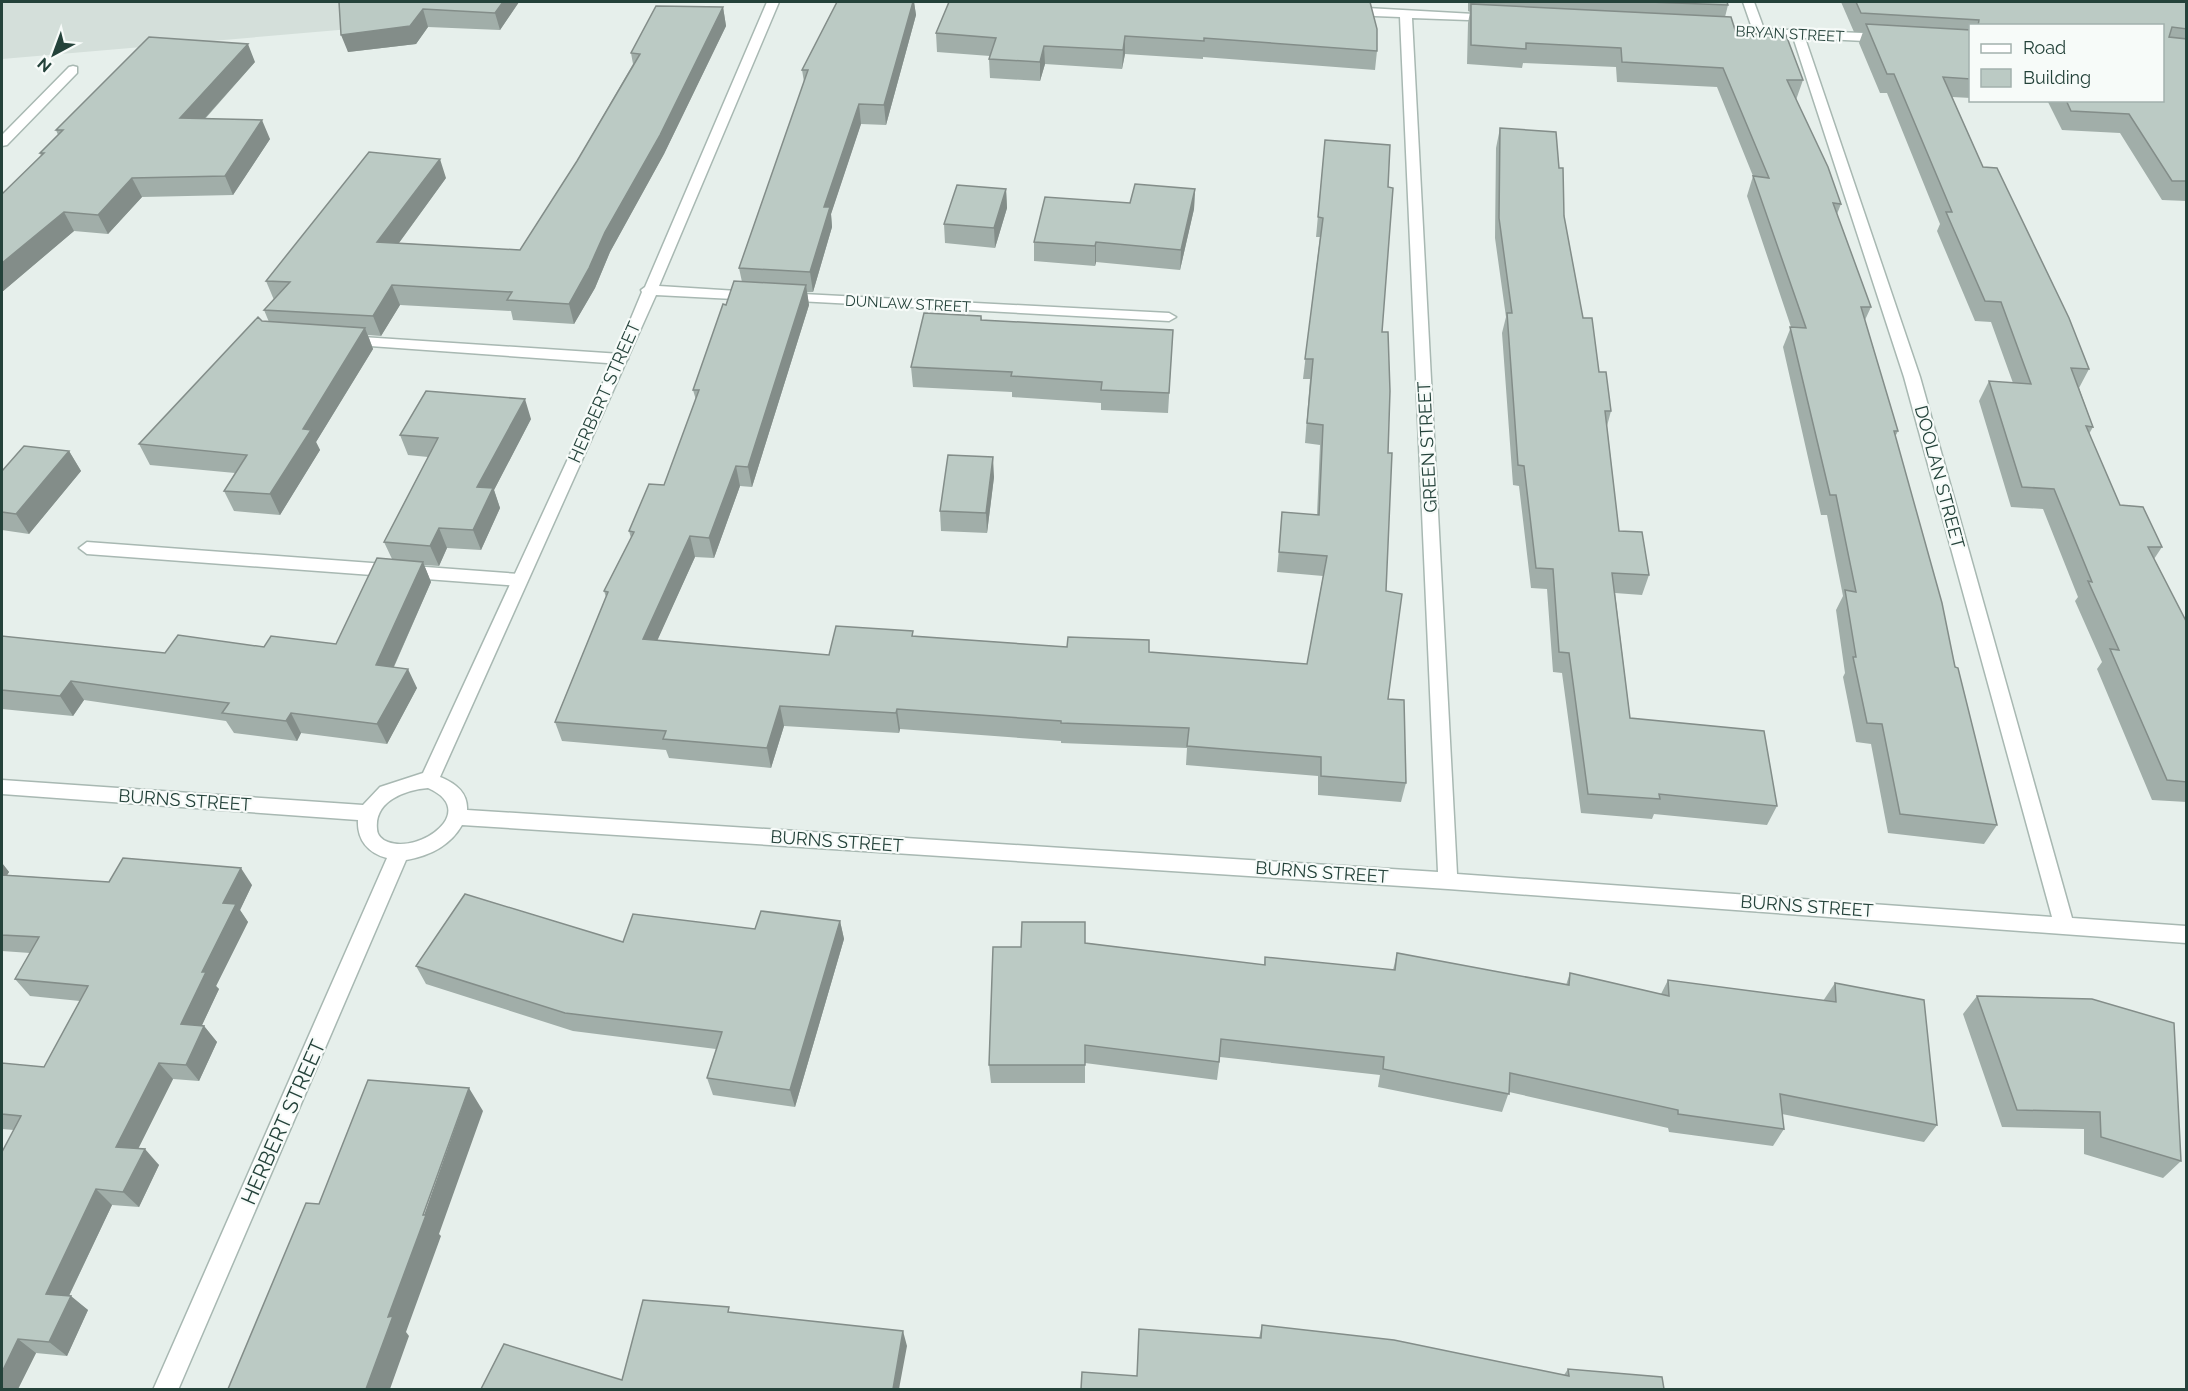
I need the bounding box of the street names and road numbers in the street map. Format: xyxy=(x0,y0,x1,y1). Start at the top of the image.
street label: BRYAN STREET xyxy=(1735,22,1845,46)
street label: DUNLAW STREET xyxy=(845,292,971,316)
street label: HERBERT STREET xyxy=(563,318,645,466)
street label: GREEN STREET xyxy=(1413,381,1441,513)
street label: DOOLAN STREET xyxy=(1911,403,1969,551)
street label: BURNS STREET xyxy=(118,785,252,815)
street label: BURNS STREET xyxy=(770,826,904,856)
street label: BURNS STREET xyxy=(1255,857,1389,887)
street label: BURNS STREET xyxy=(1740,891,1874,921)
street label: HERBERT STREET xyxy=(235,1036,331,1208)

